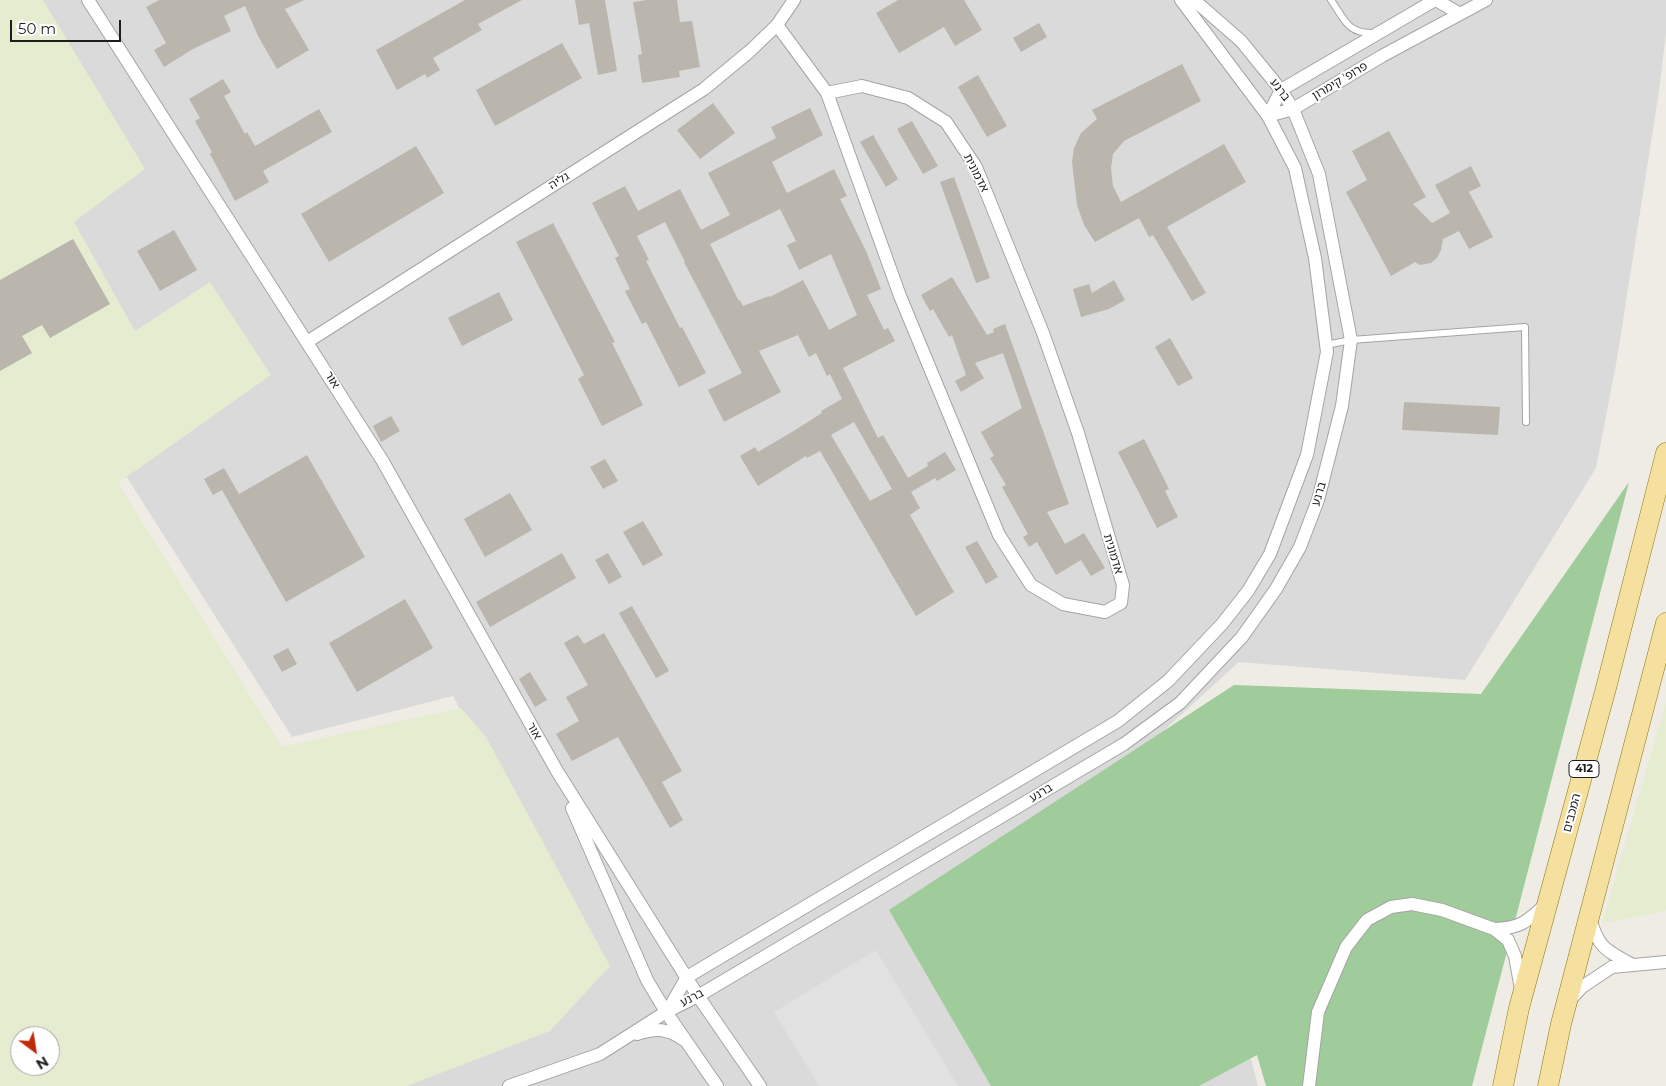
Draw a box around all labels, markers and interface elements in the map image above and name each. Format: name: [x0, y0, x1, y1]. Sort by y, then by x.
scale bar: [12, 10, 124, 42]
text: 50 m: [18, 19, 56, 38]
street label: פרופ' קימרון: [1310, 59, 1370, 103]
street label: ברנע: [1267, 76, 1293, 104]
street label: אדמונית: [960, 151, 992, 195]
street label: גליה: [546, 169, 572, 193]
street label: אור: [321, 369, 343, 391]
street label: ברנע: [1309, 480, 1329, 508]
street label: אדמונית: [1100, 532, 1126, 576]
street label: אור: [524, 720, 544, 742]
road number: 412: [1569, 761, 1599, 778]
street label: ברנע: [1027, 781, 1055, 805]
street label: המכבים: [1560, 792, 1584, 834]
street label: ברנע: [678, 986, 706, 1010]
north arrow: [10, 1026, 60, 1076]
text: N: [33, 1052, 52, 1074]

